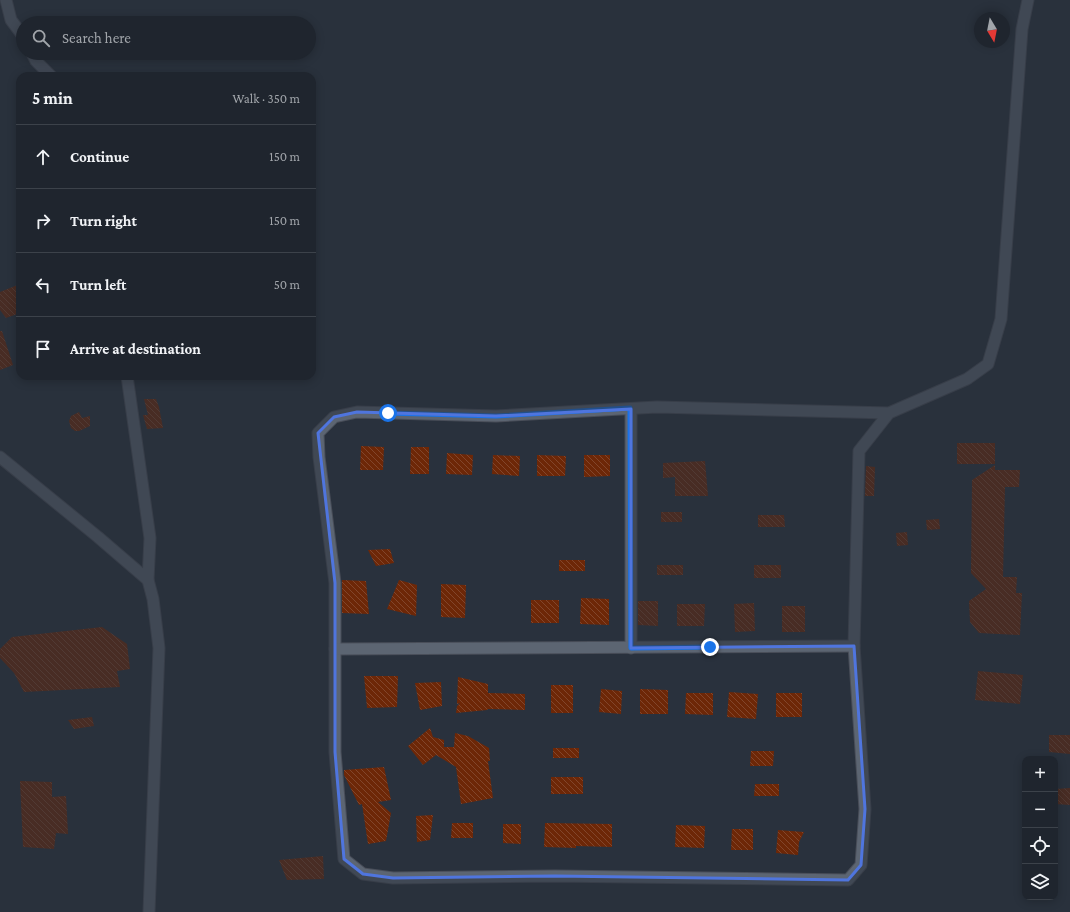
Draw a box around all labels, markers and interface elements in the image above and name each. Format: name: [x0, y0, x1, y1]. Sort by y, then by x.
north arrow: [974, 12, 1010, 48]
search box: [16, 16, 316, 60]
icon: search: [30, 27, 52, 49]
text: Search here: [62, 30, 131, 46]
text: 5 min: [32, 89, 73, 108]
text: Walk · 350 m: [232, 91, 300, 106]
icon: ahead: [32, 146, 54, 168]
text: Continue: [70, 149, 129, 165]
text: 150 m: [269, 149, 300, 164]
icon: right: [32, 210, 54, 232]
text: Turn right: [70, 213, 137, 229]
text: 150 m: [269, 213, 300, 228]
icon: left: [32, 274, 54, 296]
text: Turn left: [70, 277, 126, 293]
text: 50 m: [274, 277, 300, 292]
icon: arrive: [32, 338, 54, 360]
text: Arrive at destination: [70, 341, 201, 357]
route start: [379, 404, 397, 422]
route end: [701, 638, 719, 656]
map controls: [1022, 756, 1058, 900]
button: +: [1022, 756, 1058, 792]
button: −: [1022, 792, 1058, 828]
button: locate: [1022, 828, 1058, 864]
button: layers: [1022, 864, 1058, 900]

